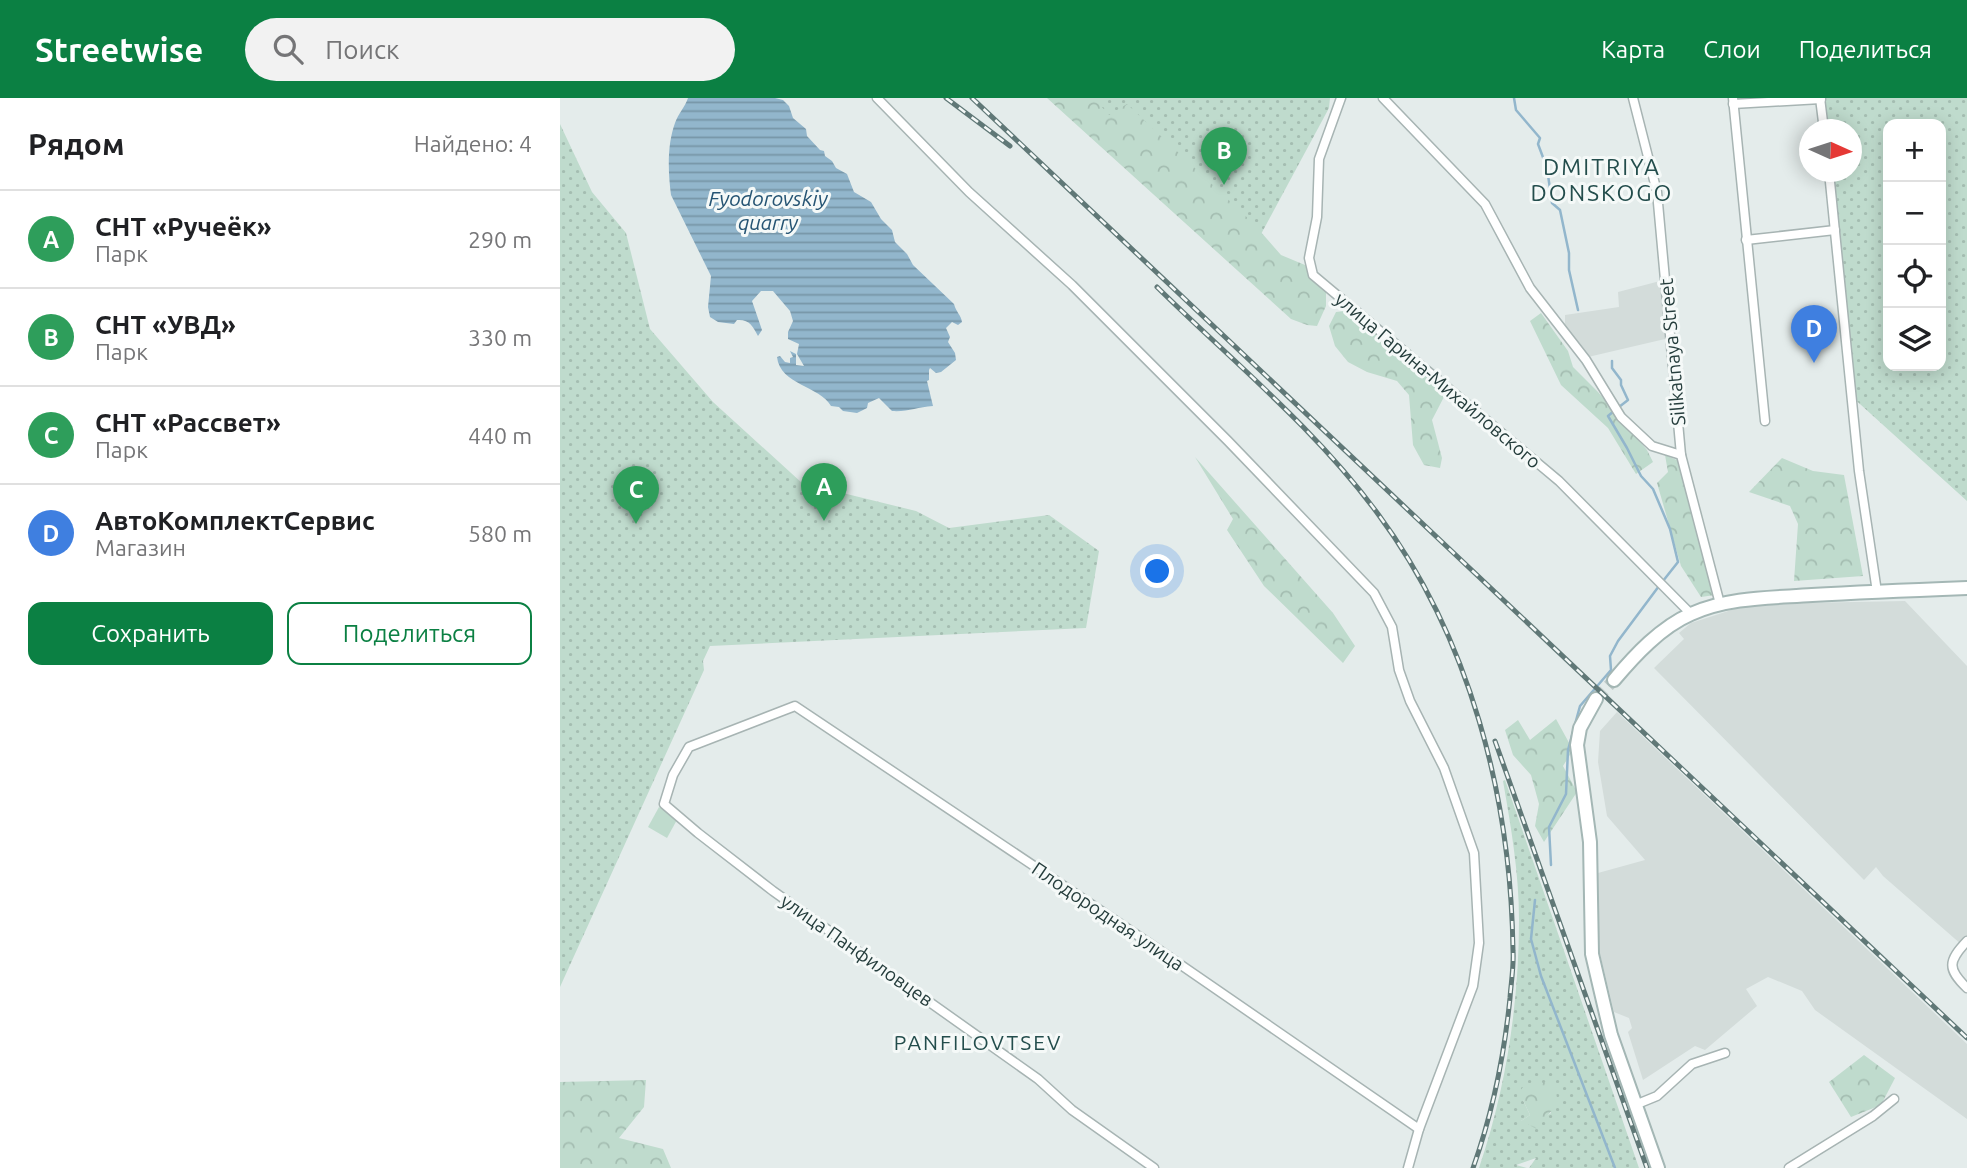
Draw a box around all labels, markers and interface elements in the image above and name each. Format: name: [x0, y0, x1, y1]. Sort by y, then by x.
search box: [245, 18, 735, 81]
icon: search: [269, 30, 307, 68]
text: Streetwise: [35, 31, 203, 68]
text: Поиск: [325, 35, 399, 64]
text: Карта: [1601, 36, 1665, 63]
text: Слои: [1703, 36, 1761, 63]
text: Поделиться: [1799, 36, 1932, 63]
north arrow: [1799, 119, 1862, 182]
map controls: [1883, 119, 1946, 371]
button: +: [1883, 119, 1946, 182]
text: Рядом: [28, 127, 124, 161]
pin: B: [1201, 127, 1247, 185]
text: Найдено: 4: [414, 131, 532, 156]
district label: DMITRIYA DONSKOGO: [1531, 154, 1673, 205]
button: −: [1883, 182, 1946, 245]
water label: Fyodorovskiy quarry: [708, 186, 829, 234]
text: СНТ «Ручеёк»: [95, 212, 271, 241]
text: A: [43, 227, 59, 252]
text: 290 m: [468, 227, 532, 252]
text: Парк: [95, 241, 148, 266]
button: locate: [1883, 245, 1946, 308]
street label: Silikatnaya Street: [1655, 277, 1689, 427]
street label: улица Гарина-Михайловского: [1331, 287, 1545, 473]
pin: D: [1791, 305, 1837, 363]
button: layers: [1883, 308, 1946, 371]
text: СНТ «УВД»: [95, 310, 236, 339]
text: B: [43, 325, 59, 350]
text: 330 m: [468, 325, 532, 350]
text: Парк: [95, 339, 148, 364]
text: СНТ «Рассвет»: [95, 408, 281, 437]
text: C: [44, 423, 58, 448]
text: 440 m: [468, 423, 532, 448]
text: Парк: [95, 437, 148, 462]
pin: A: [801, 463, 847, 521]
pin: C: [613, 466, 659, 524]
text: АвтоКомплектСервис: [95, 506, 375, 535]
text: D: [43, 521, 59, 546]
text: 580 m: [468, 521, 532, 546]
text: Магазин: [95, 535, 186, 560]
your location: [1140, 554, 1174, 588]
button: Сохранить: [28, 602, 273, 665]
button: Поделиться: [287, 602, 532, 665]
street label: Плодородная улица: [1028, 857, 1188, 975]
street label: улица Панфиловцев: [777, 889, 937, 1011]
district label: PANFILOVTSEV: [894, 1030, 1062, 1054]

